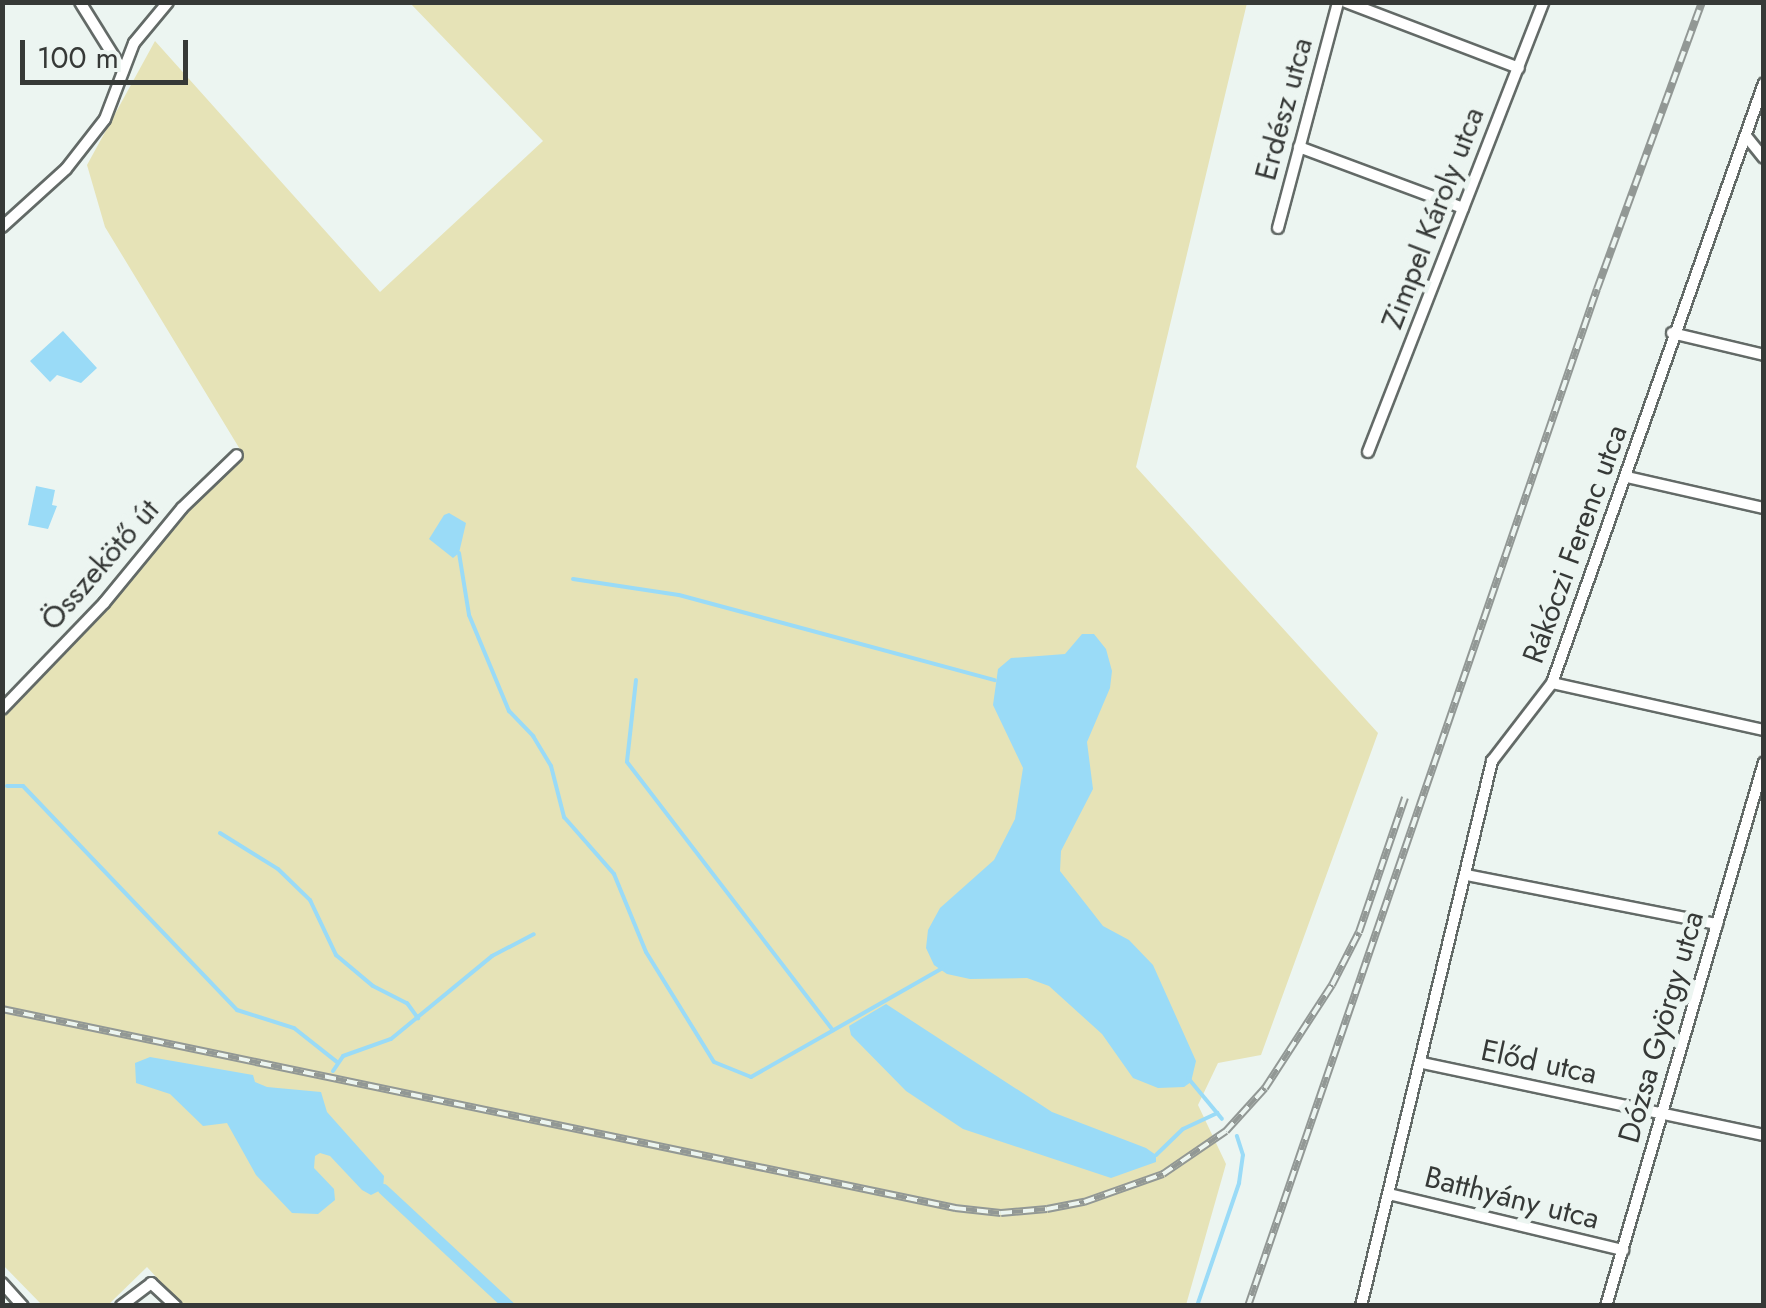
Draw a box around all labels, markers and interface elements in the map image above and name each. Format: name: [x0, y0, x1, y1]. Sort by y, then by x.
scale bar: [25, 20, 192, 82]
street label: Erdész utca: [1248, 34, 1320, 184]
text: 100 m: [37, 36, 119, 79]
street label: Zimpel Károly utca: [1374, 102, 1492, 334]
street label: Rákóczi Ferenc utca: [1515, 420, 1635, 668]
street label: Összekötő út: [33, 492, 167, 638]
street label: Dózsa György utca: [1611, 907, 1711, 1147]
street label: Előd utca: [1478, 1032, 1600, 1092]
street label: Batthyány utca: [1421, 1159, 1603, 1237]

